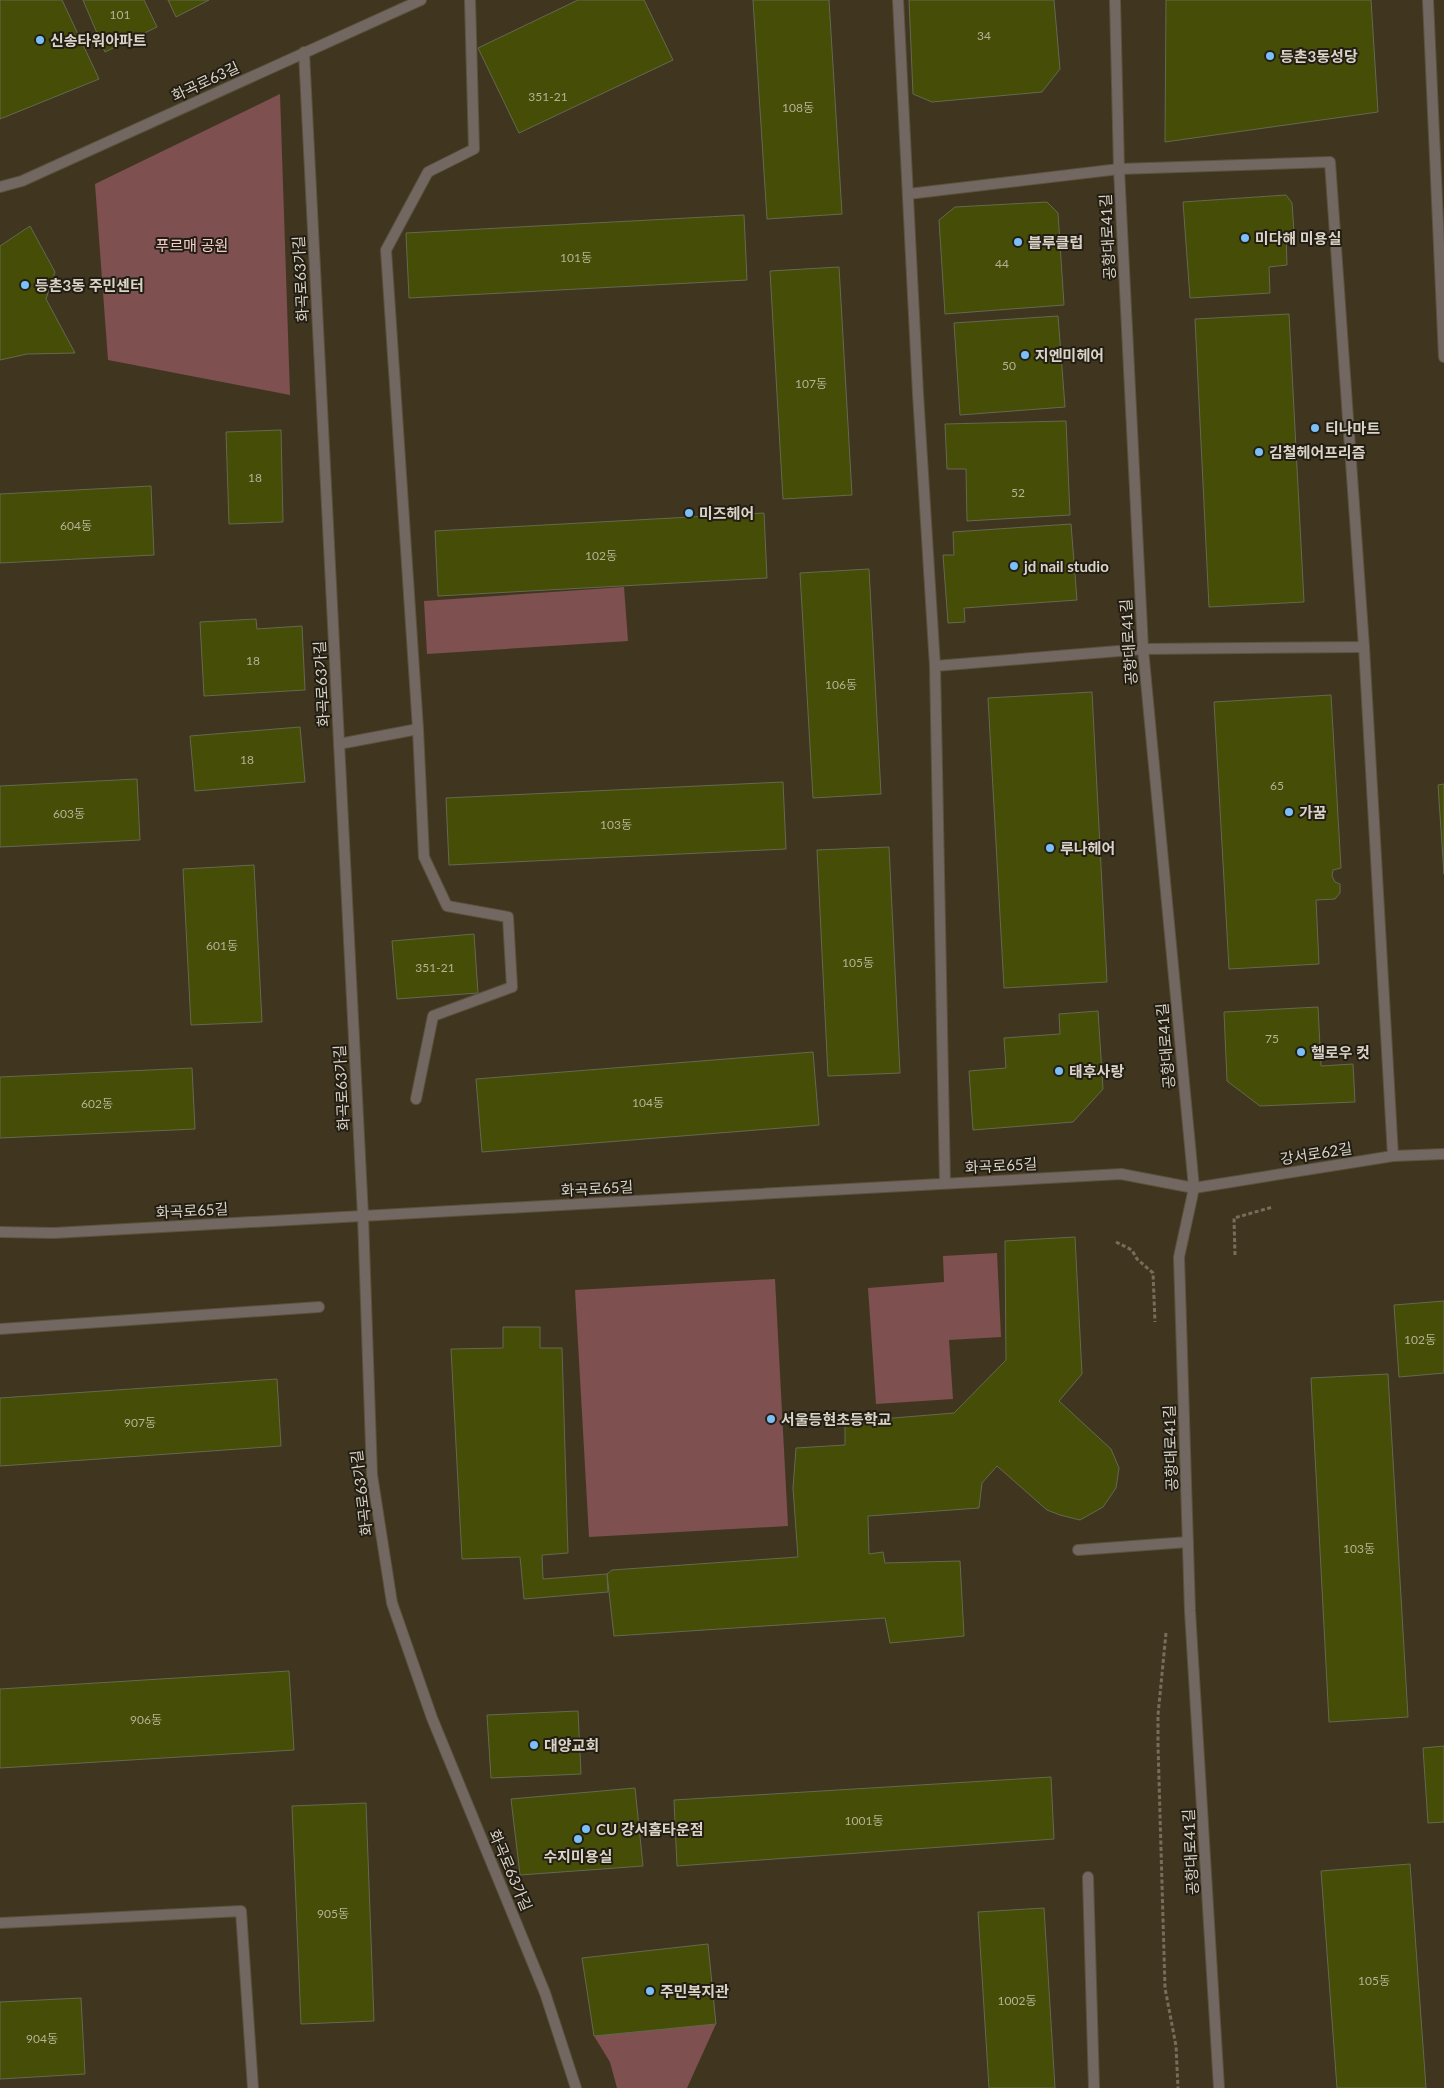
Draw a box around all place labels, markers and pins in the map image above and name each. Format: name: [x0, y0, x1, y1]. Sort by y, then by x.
place label: 신송타워아파트: [50, 31, 147, 49]
marker: 신송타워아파트: [34, 34, 46, 46]
place label: 등촌3동성당: [1280, 47, 1358, 65]
marker: 등촌3동성당: [1264, 50, 1276, 62]
place label: 미다해 미용실: [1255, 229, 1341, 247]
marker: 미다해 미용실: [1239, 232, 1251, 244]
place label: 블루클럽: [1028, 233, 1083, 251]
marker: 블루클럽: [1012, 236, 1024, 248]
place label: 등촌3동 주민센터: [35, 276, 144, 294]
marker: 등촌3동 주민센터: [19, 279, 31, 291]
place label: 지엔미헤어: [1035, 346, 1104, 364]
marker: 지엔미헤어: [1019, 349, 1031, 361]
place label: 티나마트: [1325, 419, 1380, 437]
marker: 티나마트: [1309, 422, 1321, 434]
place label: 김철헤어프리즘: [1269, 443, 1366, 461]
marker: 김철헤어프리즘: [1253, 446, 1265, 458]
place label: 미즈헤어: [699, 504, 754, 522]
marker: 미즈헤어: [683, 507, 695, 519]
place label: jd nail studio: [1023, 557, 1109, 575]
marker: jd nail studio: [1008, 560, 1020, 572]
place label: 가꿈: [1299, 803, 1327, 821]
marker: 가꿈: [1283, 806, 1295, 818]
place label: 루나헤어: [1060, 839, 1115, 857]
marker: 루나헤어: [1044, 842, 1056, 854]
place label: 헬로우 컷: [1311, 1043, 1370, 1061]
marker: 헬로우 컷: [1295, 1046, 1307, 1058]
place label: 태후사랑: [1069, 1062, 1124, 1080]
marker: 태후사랑: [1053, 1065, 1065, 1077]
place label: 서울등현초등학교: [781, 1410, 892, 1428]
marker: 서울등현초등학교: [765, 1413, 777, 1425]
place label: 대양교회: [544, 1736, 599, 1754]
marker: 대양교회: [528, 1739, 540, 1751]
place label: CU 강서홈타운점: [596, 1820, 704, 1838]
marker: CU 강서홈타운점: [580, 1823, 592, 1835]
marker: 수지미용실: [572, 1833, 584, 1845]
place label: 수지미용실: [543, 1847, 613, 1865]
place label: 주민복지관: [660, 1982, 729, 2000]
marker: 주민복지관: [644, 1985, 656, 1997]

